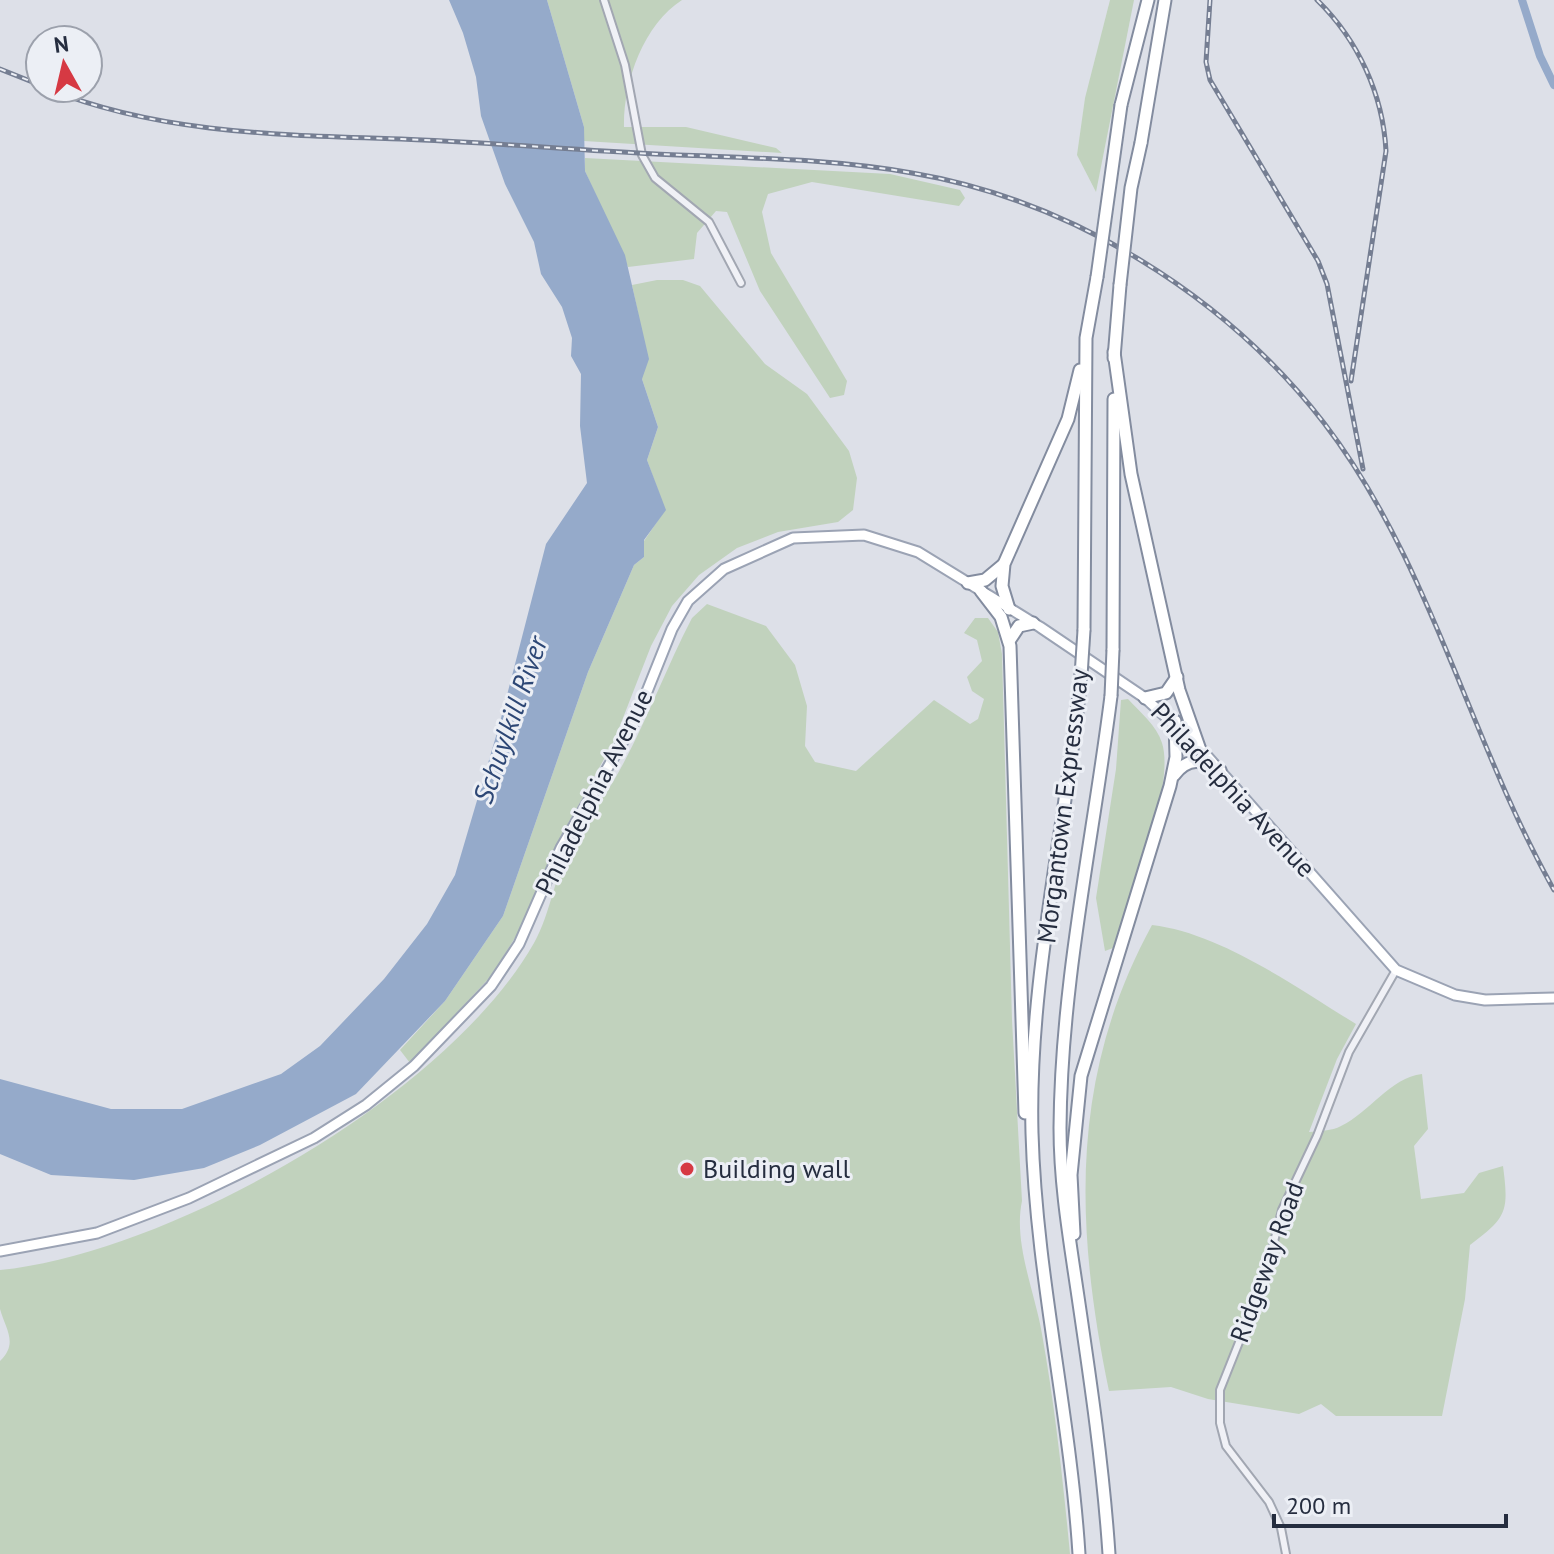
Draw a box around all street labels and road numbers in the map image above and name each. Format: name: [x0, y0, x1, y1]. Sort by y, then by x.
street label: Morgantown Expressway: [1029, 667, 1096, 945]
street label: Philadelphia Avenue: [527, 683, 660, 900]
street label: Philadelphia Avenue: [1144, 696, 1323, 884]
street label: Ridgeway Road: [1222, 1177, 1311, 1347]

